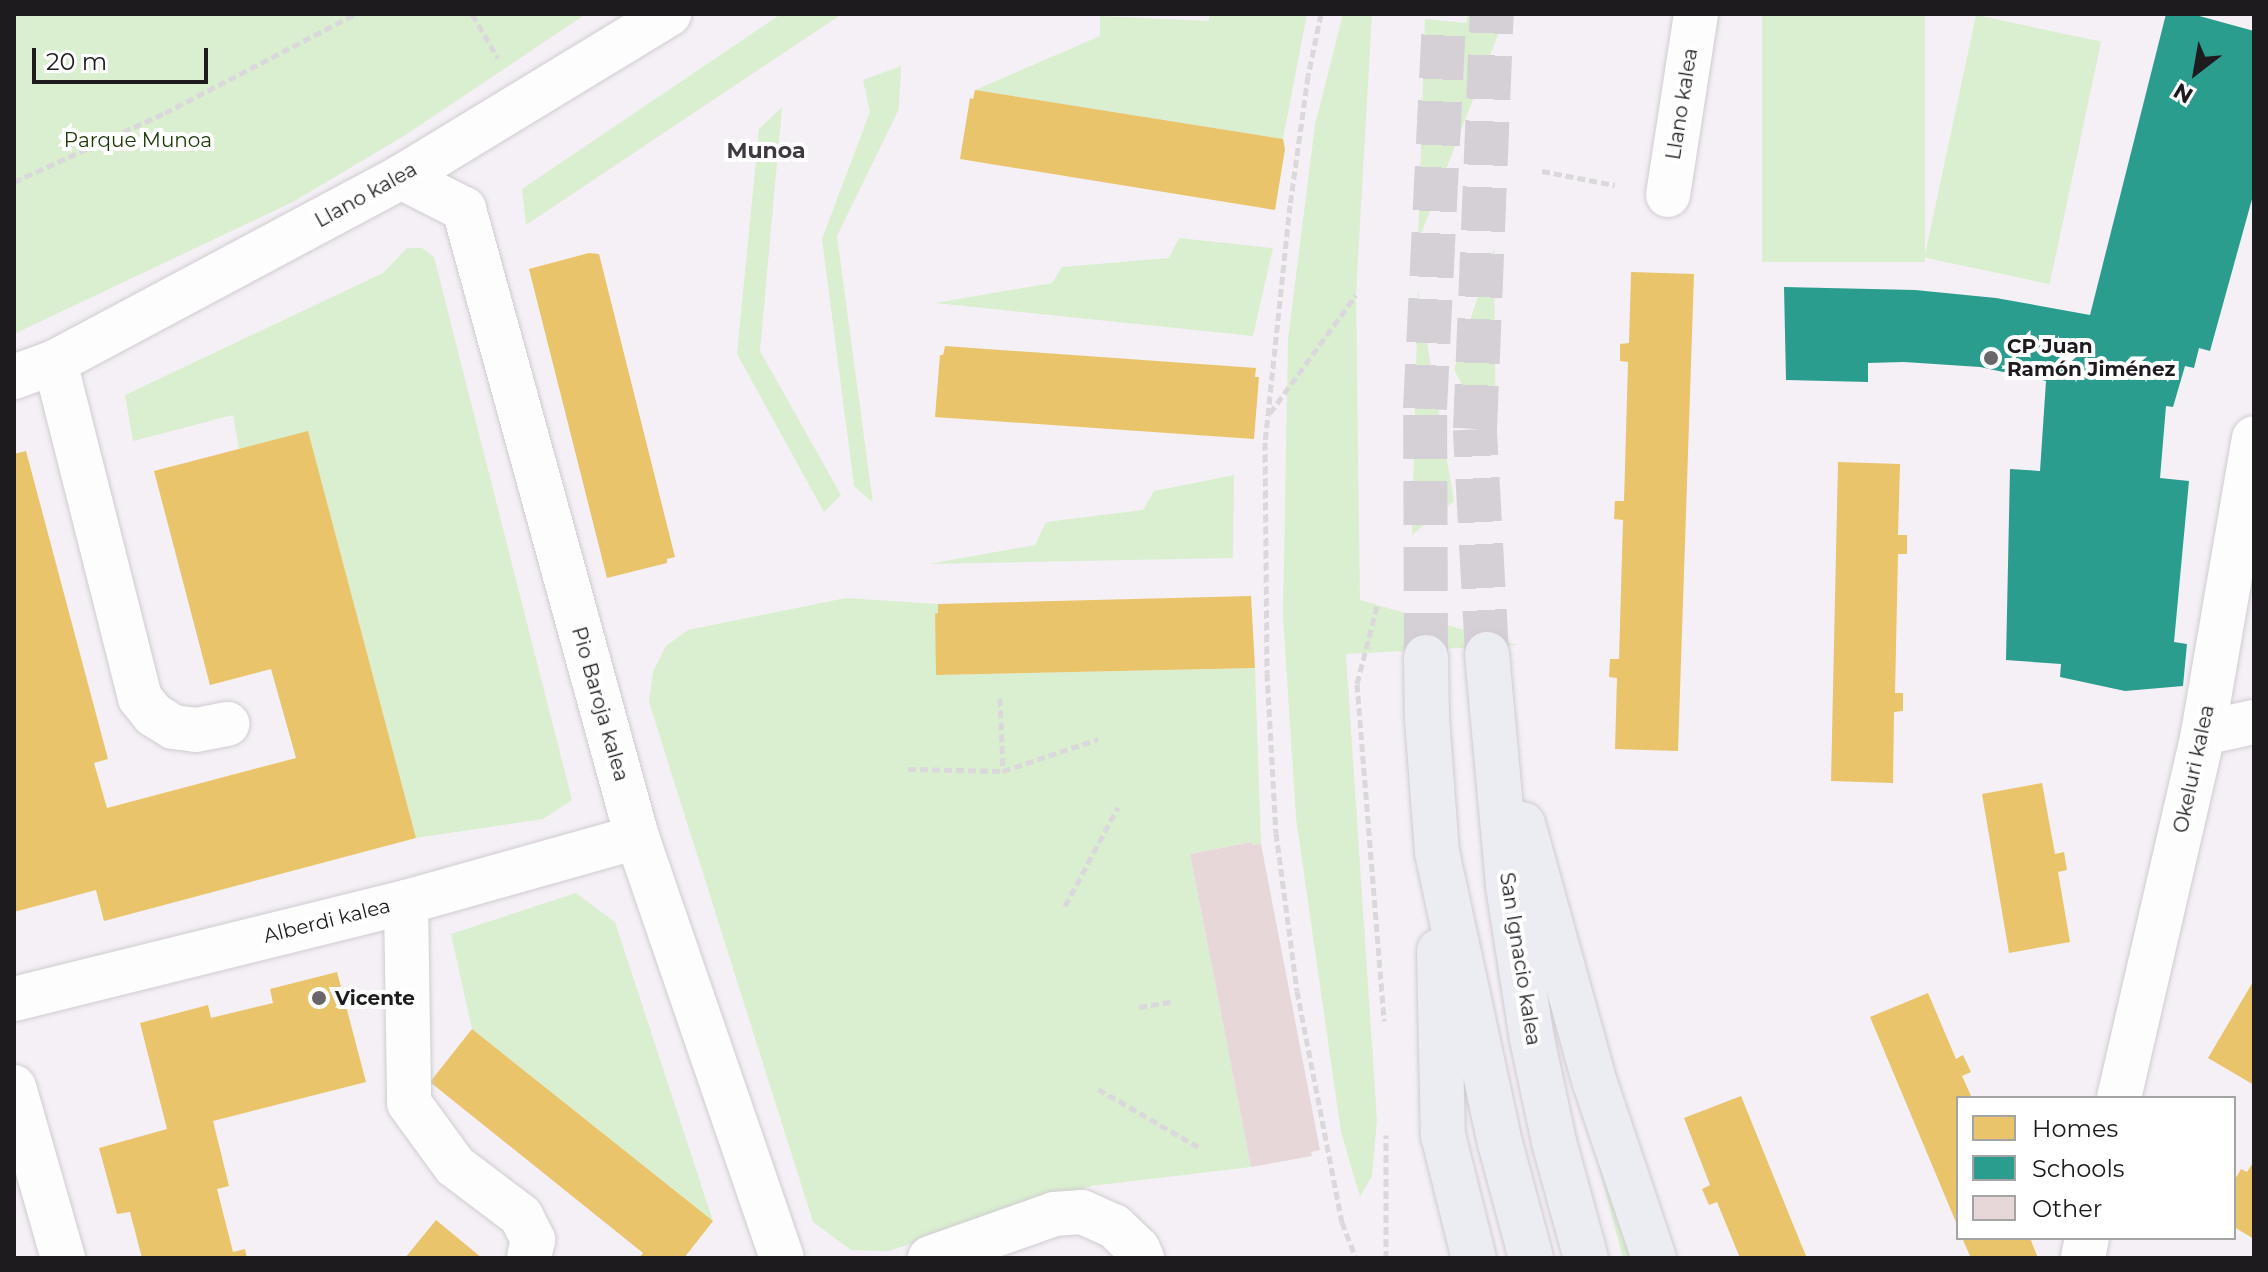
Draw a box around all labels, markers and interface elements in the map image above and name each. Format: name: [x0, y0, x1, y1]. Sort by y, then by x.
scale bar: [36, 32, 212, 82]
north arrow: [2156, 32, 2236, 112]
street label: Llano kalea: [1661, 46, 1703, 162]
text: 20 m: [46, 47, 107, 76]
text: N: [2169, 77, 2198, 109]
park label: Parque Munoa: [64, 128, 212, 152]
district label: Munoa: [726, 138, 806, 164]
street label: Llano kalea: [311, 157, 421, 233]
place label: CP Juan Ramón Jiménez: [2007, 334, 2175, 381]
marker: CP Juan Ramón Jiménez: [1982, 349, 2000, 367]
street label: Pio Baroja kalea: [566, 624, 634, 784]
street label: Okeluri kalea: [2169, 703, 2219, 835]
street label: San Ignacio kalea: [1494, 871, 1546, 1047]
street label: Alberdi kalea: [261, 894, 393, 948]
place label: Vicente: [335, 986, 415, 1010]
marker: Vicente: [310, 989, 328, 1007]
legend: [1956, 1096, 2236, 1240]
text: Homes: [2032, 1114, 2118, 1143]
text: Schools: [2032, 1154, 2125, 1183]
text: Other: [2032, 1194, 2102, 1223]

